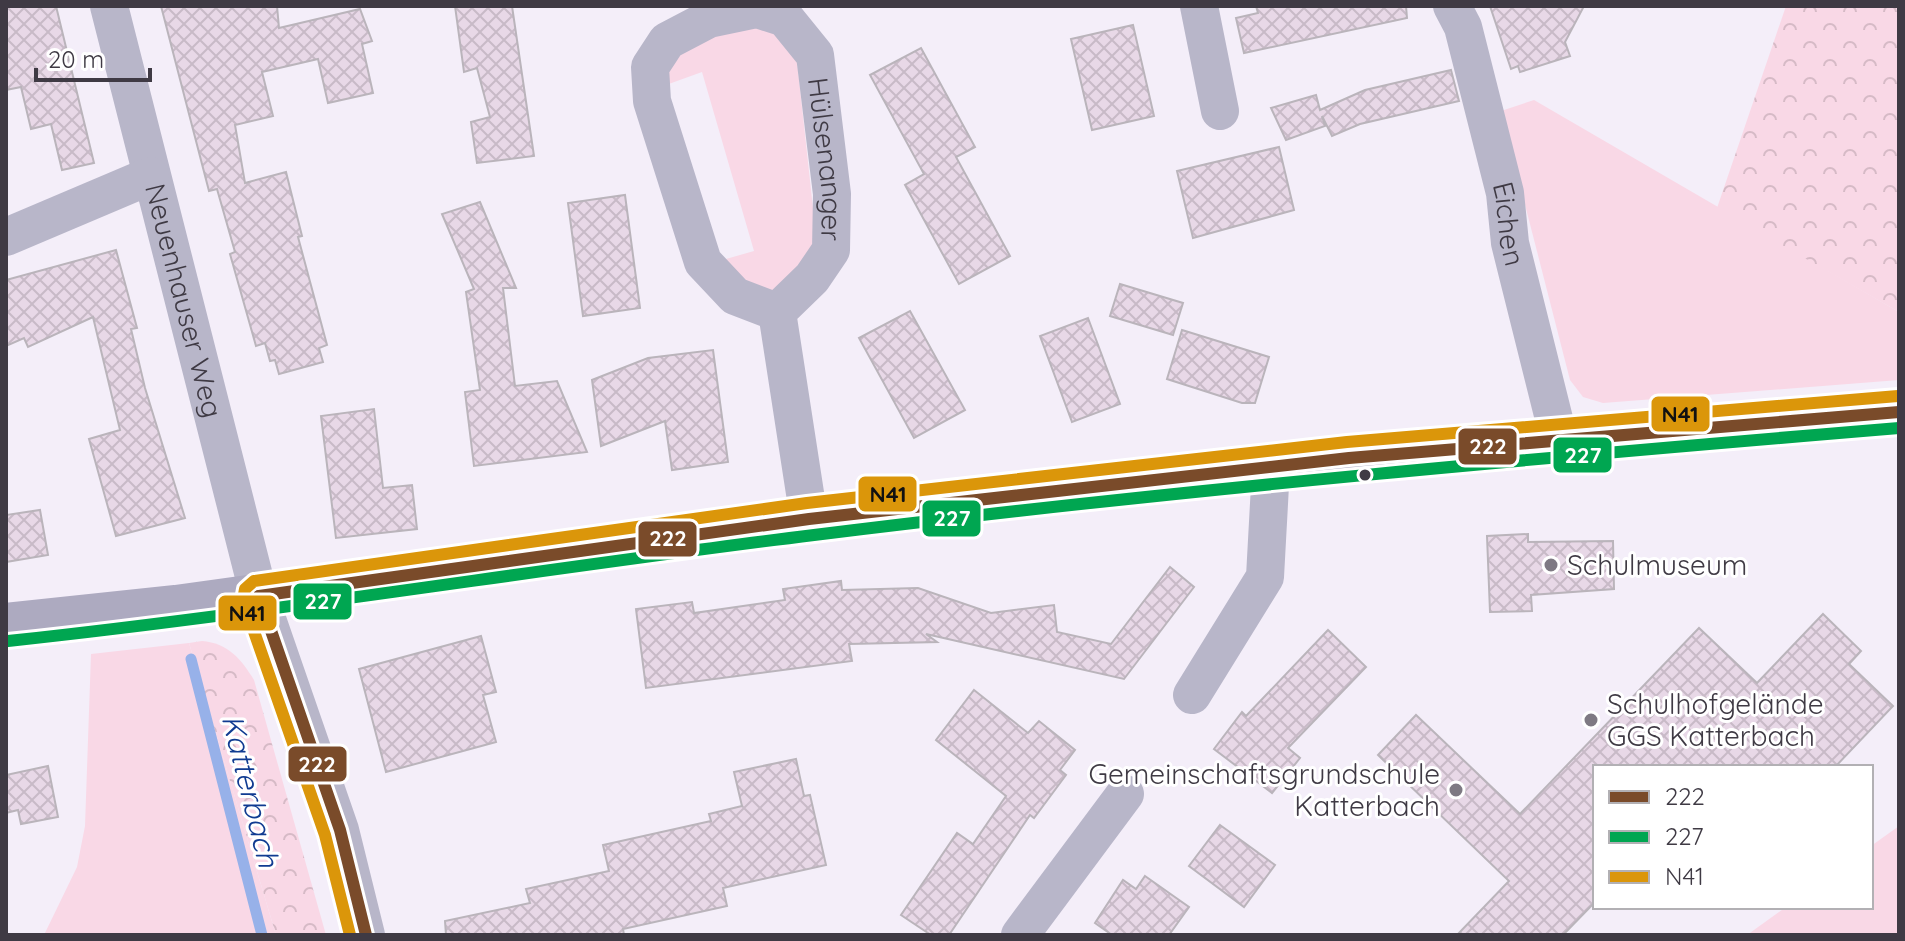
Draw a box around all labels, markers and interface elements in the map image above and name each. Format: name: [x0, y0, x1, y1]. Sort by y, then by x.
scale bar: [36, 32, 150, 82]
text: 20 m: [48, 44, 104, 74]
street label: Hülsenanger: [801, 75, 850, 242]
street label: Eichen: [1486, 178, 1533, 269]
street label: Neuenhauser Weg: [138, 180, 231, 421]
line badge: N41: [1650, 395, 1711, 433]
text: N41: [1661, 400, 1699, 428]
line badge: 222: [1457, 427, 1518, 466]
text: 222: [1469, 432, 1507, 460]
line badge: 227: [1552, 436, 1613, 474]
text: 227: [1564, 441, 1602, 469]
unlabelled marker: [1357, 467, 1373, 483]
line badge: N41: [857, 475, 918, 513]
text: N41: [869, 480, 907, 508]
line badge: 227: [921, 499, 982, 538]
text: 227: [933, 504, 971, 532]
line badge: 222: [637, 520, 698, 558]
text: 222: [649, 524, 687, 552]
place label: Schulmuseum: [1567, 547, 1747, 582]
marker: Schulmuseum: [1542, 556, 1560, 574]
line badge: 227: [292, 582, 353, 621]
text: 227: [304, 587, 342, 615]
line badge: N41: [217, 594, 278, 632]
text: N41: [228, 599, 266, 627]
place label: Schulhofgelände GGS Katterbach: [1607, 686, 1824, 753]
water label: Katterbach: [214, 710, 289, 872]
marker: Schulhofgelände GGS Katterbach: [1582, 711, 1600, 729]
line badge: 222: [287, 745, 348, 783]
text: 222: [298, 750, 336, 778]
place label: Gemeinschaftsgrundschule Katterbach: [1089, 756, 1440, 823]
legend: [1593, 765, 1873, 909]
marker: Gemeinschaftsgrundschule Katterbach: [1447, 781, 1465, 799]
text: 222: [1665, 781, 1705, 811]
text: 227: [1665, 821, 1703, 851]
text: N41: [1665, 861, 1704, 891]

